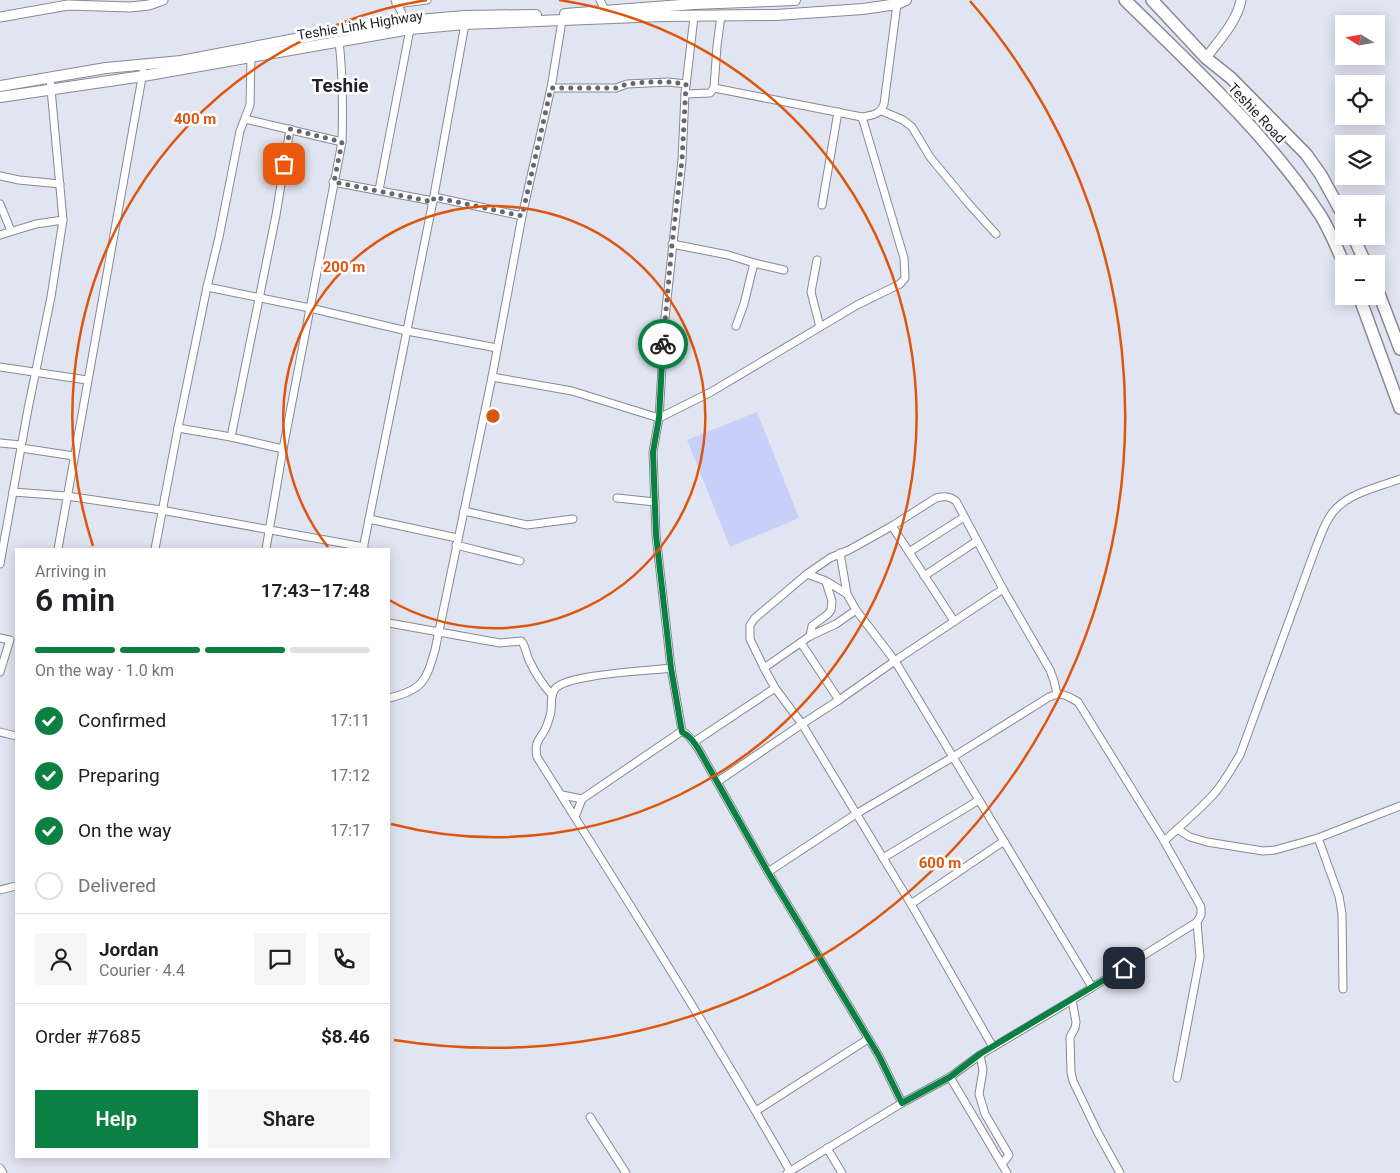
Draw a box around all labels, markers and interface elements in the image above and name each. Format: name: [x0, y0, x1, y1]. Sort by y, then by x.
street label: Teshie Link Highway: [296, 7, 424, 43]
north arrow: [1335, 15, 1385, 65]
map controls: [1335, 15, 1385, 305]
district label: Teshie: [312, 74, 368, 97]
button: locate: [1335, 75, 1385, 125]
street label: Teshie Road: [1225, 80, 1289, 146]
text: 400 m: [174, 110, 216, 128]
button: layers: [1335, 135, 1385, 185]
pin: [263, 143, 305, 185]
icon: bag: [270, 150, 298, 178]
button: +: [1335, 195, 1385, 245]
button: −: [1335, 255, 1385, 305]
text: 200 m: [323, 258, 365, 276]
courier: [638, 319, 688, 369]
icon: bike: [649, 330, 677, 358]
centre of rings: [484, 407, 502, 425]
text: Arriving in: [35, 562, 106, 581]
text: 17:43–17:48: [261, 579, 370, 602]
text: 6 min: [35, 581, 115, 619]
text: On the way · 1.0 km: [35, 661, 174, 680]
icon: check: [35, 707, 63, 735]
text: Confirmed: [78, 709, 166, 732]
text: 17:11: [330, 711, 370, 730]
icon: check: [35, 762, 63, 790]
text: Preparing: [78, 764, 160, 787]
text: 17:12: [330, 766, 370, 785]
icon: check: [35, 817, 63, 845]
text: On the way: [78, 819, 171, 842]
text: 17:17: [330, 821, 370, 840]
text: 600 m: [919, 854, 961, 872]
text: Delivered: [78, 874, 156, 897]
button: person: [35, 933, 87, 985]
button: chat: [254, 933, 306, 985]
button: phone: [318, 933, 370, 985]
text: Jordan: [99, 938, 159, 961]
pin: [1103, 947, 1145, 989]
icon: home: [1110, 954, 1138, 982]
text: Courier · 4.4: [99, 961, 185, 980]
text: Order #7685: [35, 1025, 141, 1048]
text: $8.46: [321, 1025, 370, 1048]
button: Help: [35, 1090, 198, 1148]
button: Share: [208, 1090, 370, 1148]

